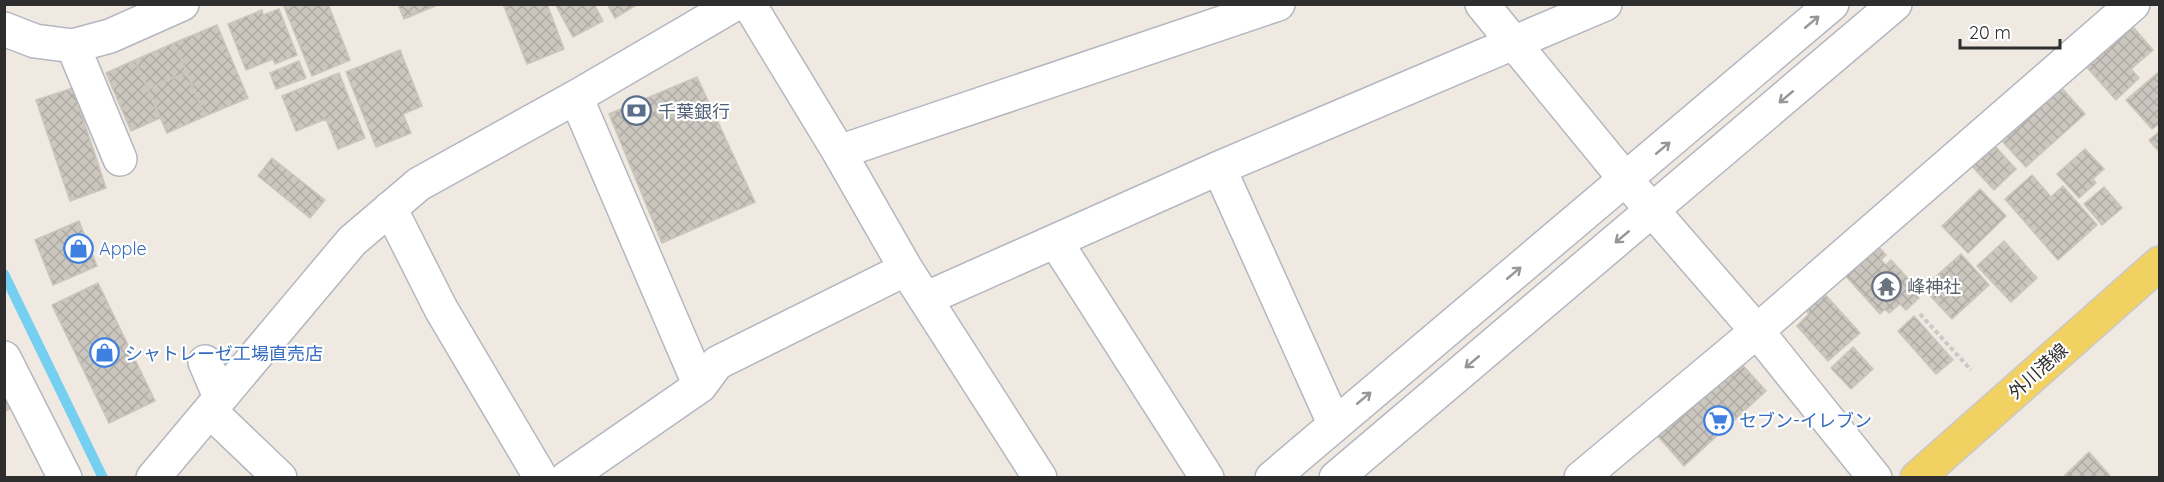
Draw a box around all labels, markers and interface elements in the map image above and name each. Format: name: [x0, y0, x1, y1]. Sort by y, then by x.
scale bar: [1960, 12, 2060, 50]
one-way arrow: [1804, 15, 1820, 28]
text: 20 m: [1969, 21, 2011, 44]
one-way arrow: [1779, 90, 1794, 104]
bank icon: 千葉銀行: [621, 95, 653, 127]
place label: 千葉銀行: [658, 100, 730, 123]
one-way arrow: [1655, 141, 1670, 155]
one-way arrow: [1615, 230, 1630, 244]
shop icon: Apple: [62, 232, 94, 264]
place label: Apple: [99, 237, 147, 260]
one-way arrow: [1506, 267, 1522, 280]
temple icon: 峰神社: [1870, 270, 1902, 302]
place label: 峰神社: [1907, 275, 1961, 298]
shop icon: シャトレーゼ工場直売店: [88, 337, 120, 369]
street label: 外川港線: [2004, 338, 2072, 404]
place label: シャトレーゼ工場直売店: [125, 342, 323, 365]
one-way arrow: [1465, 356, 1481, 369]
one-way arrow: [1356, 392, 1372, 405]
supermarket icon: セブン-イレブン: [1702, 404, 1734, 436]
place label: セブン-イレブン: [1739, 409, 1872, 432]

